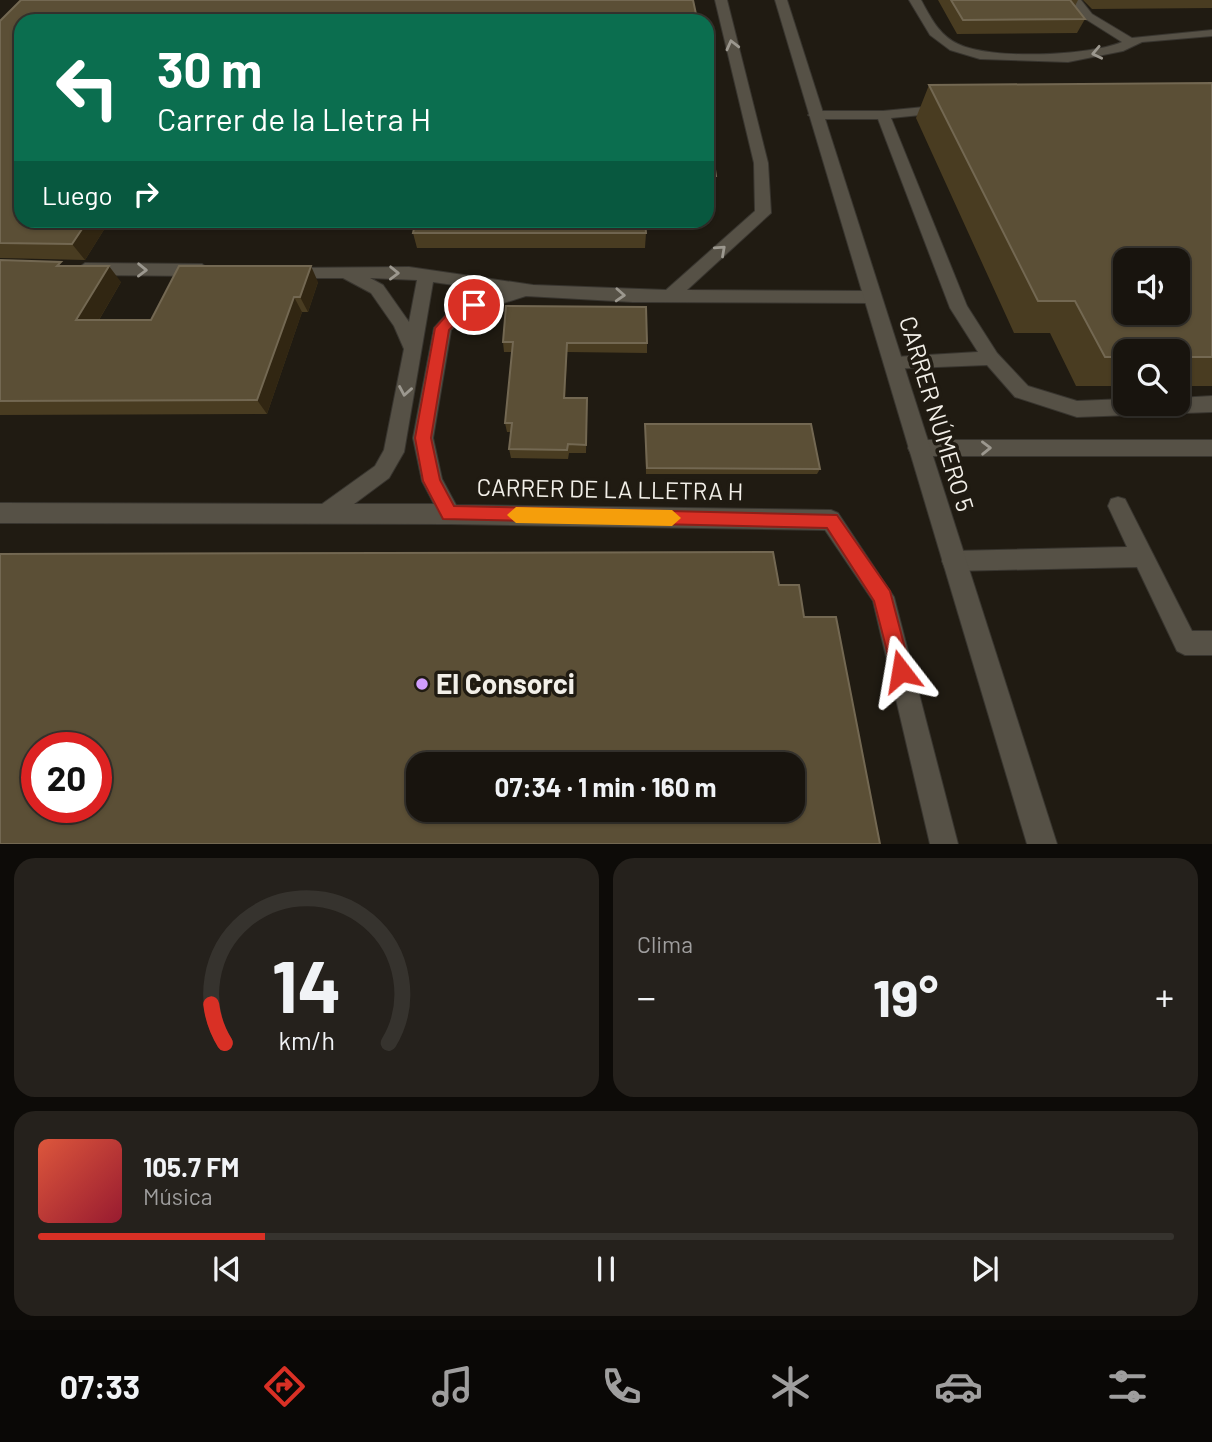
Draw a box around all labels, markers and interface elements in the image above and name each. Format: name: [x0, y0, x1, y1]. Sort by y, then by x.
text: 30 m: [157, 39, 262, 98]
one-way arrow: [726, 39, 740, 51]
icon: left: [42, 42, 133, 133]
one-way arrow: [1091, 44, 1103, 59]
text: Carrer de la Lletra H: [157, 99, 431, 137]
icon: right: [127, 175, 165, 213]
text: Luego: [42, 179, 113, 210]
one-way arrow: [713, 246, 726, 259]
map controls: [1113, 248, 1190, 416]
button: sound: [1113, 248, 1190, 325]
one-way arrow: [136, 262, 147, 277]
one-way arrow: [389, 265, 399, 281]
pin: [444, 275, 504, 335]
icon: arrive: [455, 286, 493, 324]
one-way arrow: [615, 287, 626, 302]
street label: CARRER NÚMERO 5: [894, 312, 981, 515]
button: search: [1113, 339, 1190, 416]
one-way arrow: [398, 385, 413, 397]
one-way arrow: [981, 440, 992, 456]
street label: CARRER DE LA LLETRA H: [476, 472, 744, 505]
position arrow: [864, 634, 938, 708]
place label: El Consorci: [436, 666, 575, 700]
marker: El Consorci: [414, 676, 430, 692]
speed limit sign: 20: [21, 732, 112, 823]
text: 07:34 · 1 min · 160 m: [495, 771, 716, 802]
text: Clima: [637, 930, 693, 958]
text: 14: [272, 941, 341, 1029]
text: 19°: [873, 965, 938, 1027]
text: −: [637, 973, 656, 1019]
text: +: [1155, 973, 1174, 1019]
text: km/h: [278, 1025, 335, 1055]
text: 105.7 FM: [143, 1151, 239, 1182]
text: Música: [143, 1182, 212, 1210]
icon: previous: [208, 1250, 246, 1288]
icon: pause: [587, 1250, 625, 1288]
icon: next: [966, 1250, 1004, 1288]
icon: directions: [260, 1362, 309, 1411]
icon: music: [428, 1362, 477, 1411]
icon: phone: [597, 1362, 646, 1411]
icon: climate: [766, 1362, 815, 1411]
icon: car: [934, 1362, 983, 1411]
icon: filters: [1103, 1362, 1152, 1411]
text: 07:33: [60, 1367, 140, 1405]

